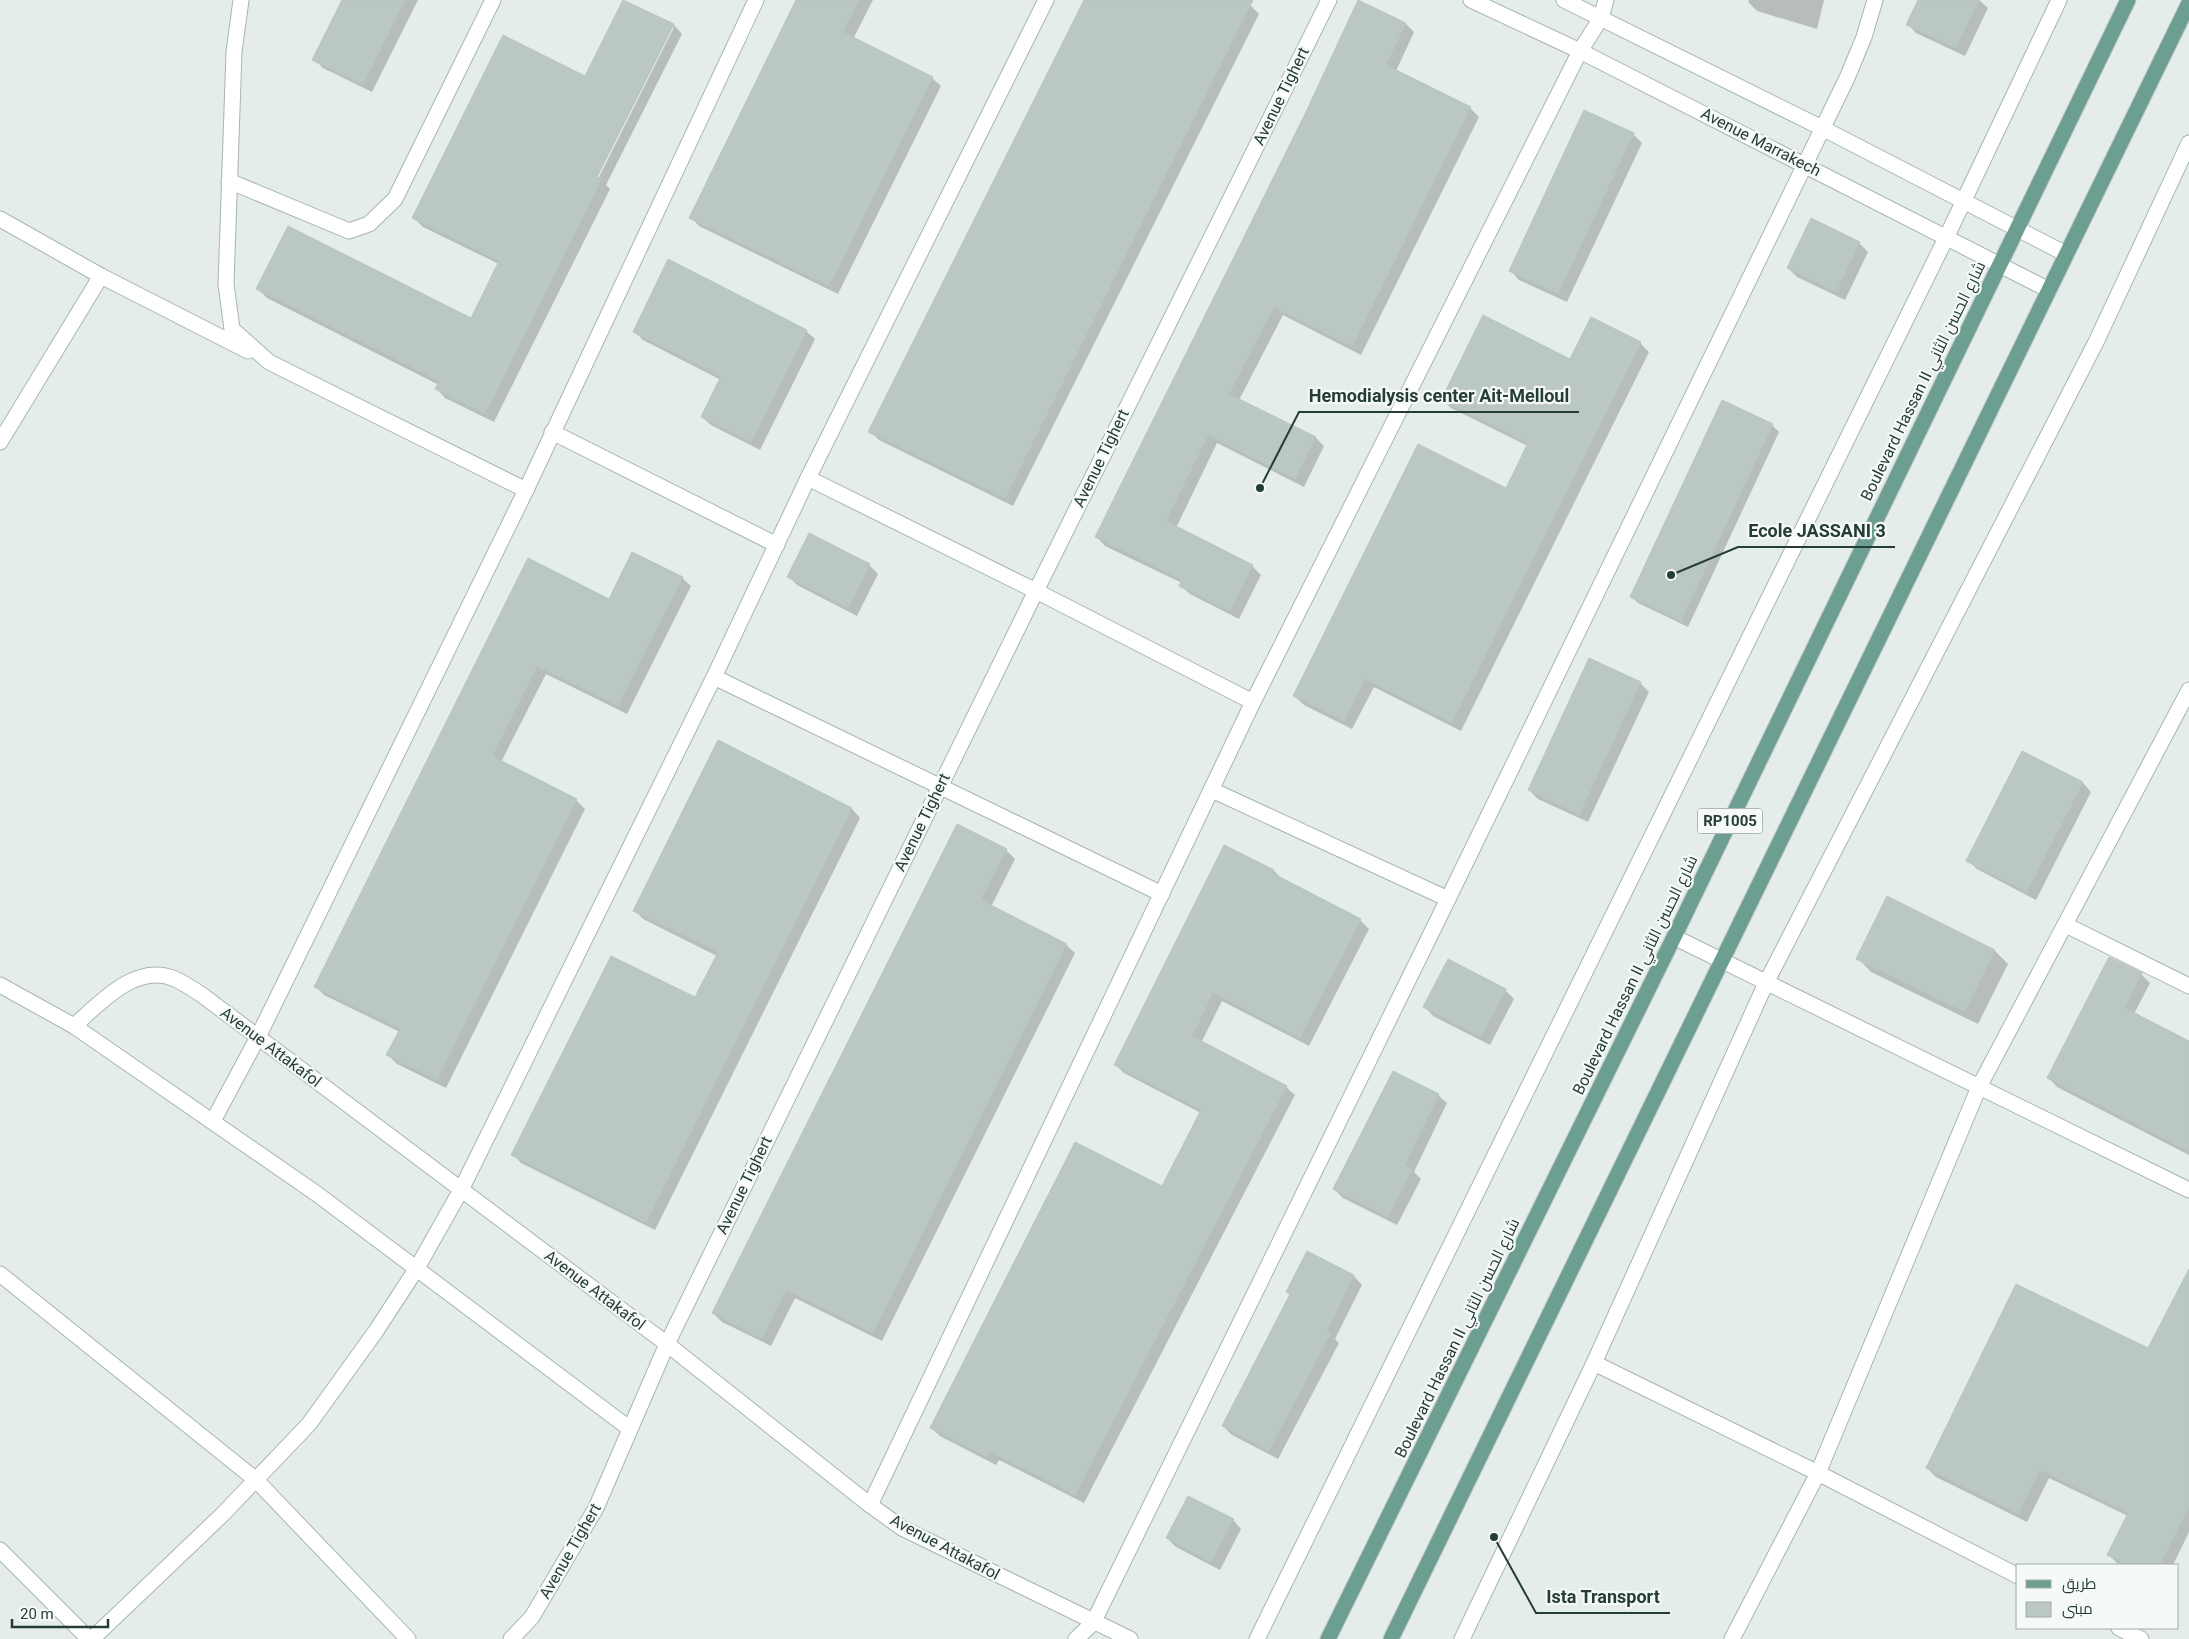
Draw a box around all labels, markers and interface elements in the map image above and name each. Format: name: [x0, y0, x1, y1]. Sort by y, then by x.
street label: Avenue Tighert: [1249, 44, 1313, 148]
street label: Avenue Marrakech: [1698, 104, 1824, 180]
street label: Boulevard Hassan II شارع الحسن الثاني: [1857, 258, 1993, 506]
callout: Hemodialysis center Ait-Melloul: [1299, 379, 1579, 412]
text: Hemodialysis center Ait-Melloul: [1309, 385, 1569, 406]
street label: Avenue Tighert: [1069, 406, 1133, 510]
callout: Ecole JASSANI 3: [1738, 514, 1895, 547]
text: Ecole JASSANI 3: [1748, 520, 1886, 541]
street label: Avenue Tighert: [890, 770, 954, 874]
road number: RP1005: [1698, 808, 1762, 834]
street label: Boulevard Hassan II شارع الحسن الثاني: [1569, 852, 1705, 1100]
street label: Avenue Attakafol: [217, 1003, 325, 1091]
street label: Avenue Tighert: [712, 1133, 776, 1237]
street label: Boulevard Hassan II شارع الحسن الثاني: [1391, 1215, 1527, 1463]
street label: Avenue Attakafol: [541, 1246, 649, 1334]
street label: Avenue Tighert: [535, 1500, 605, 1602]
street label: Avenue Attakafol: [887, 1510, 1003, 1584]
legend: [2016, 1564, 2179, 1629]
text: طريق: [2062, 1575, 2096, 1594]
callout: Ista Transport: [1536, 1580, 1670, 1613]
text: Ista Transport: [1546, 1586, 1660, 1607]
scale bar: [12, 1596, 109, 1628]
text: مبنى: [2062, 1600, 2093, 1619]
text: 20 m: [20, 1605, 54, 1623]

